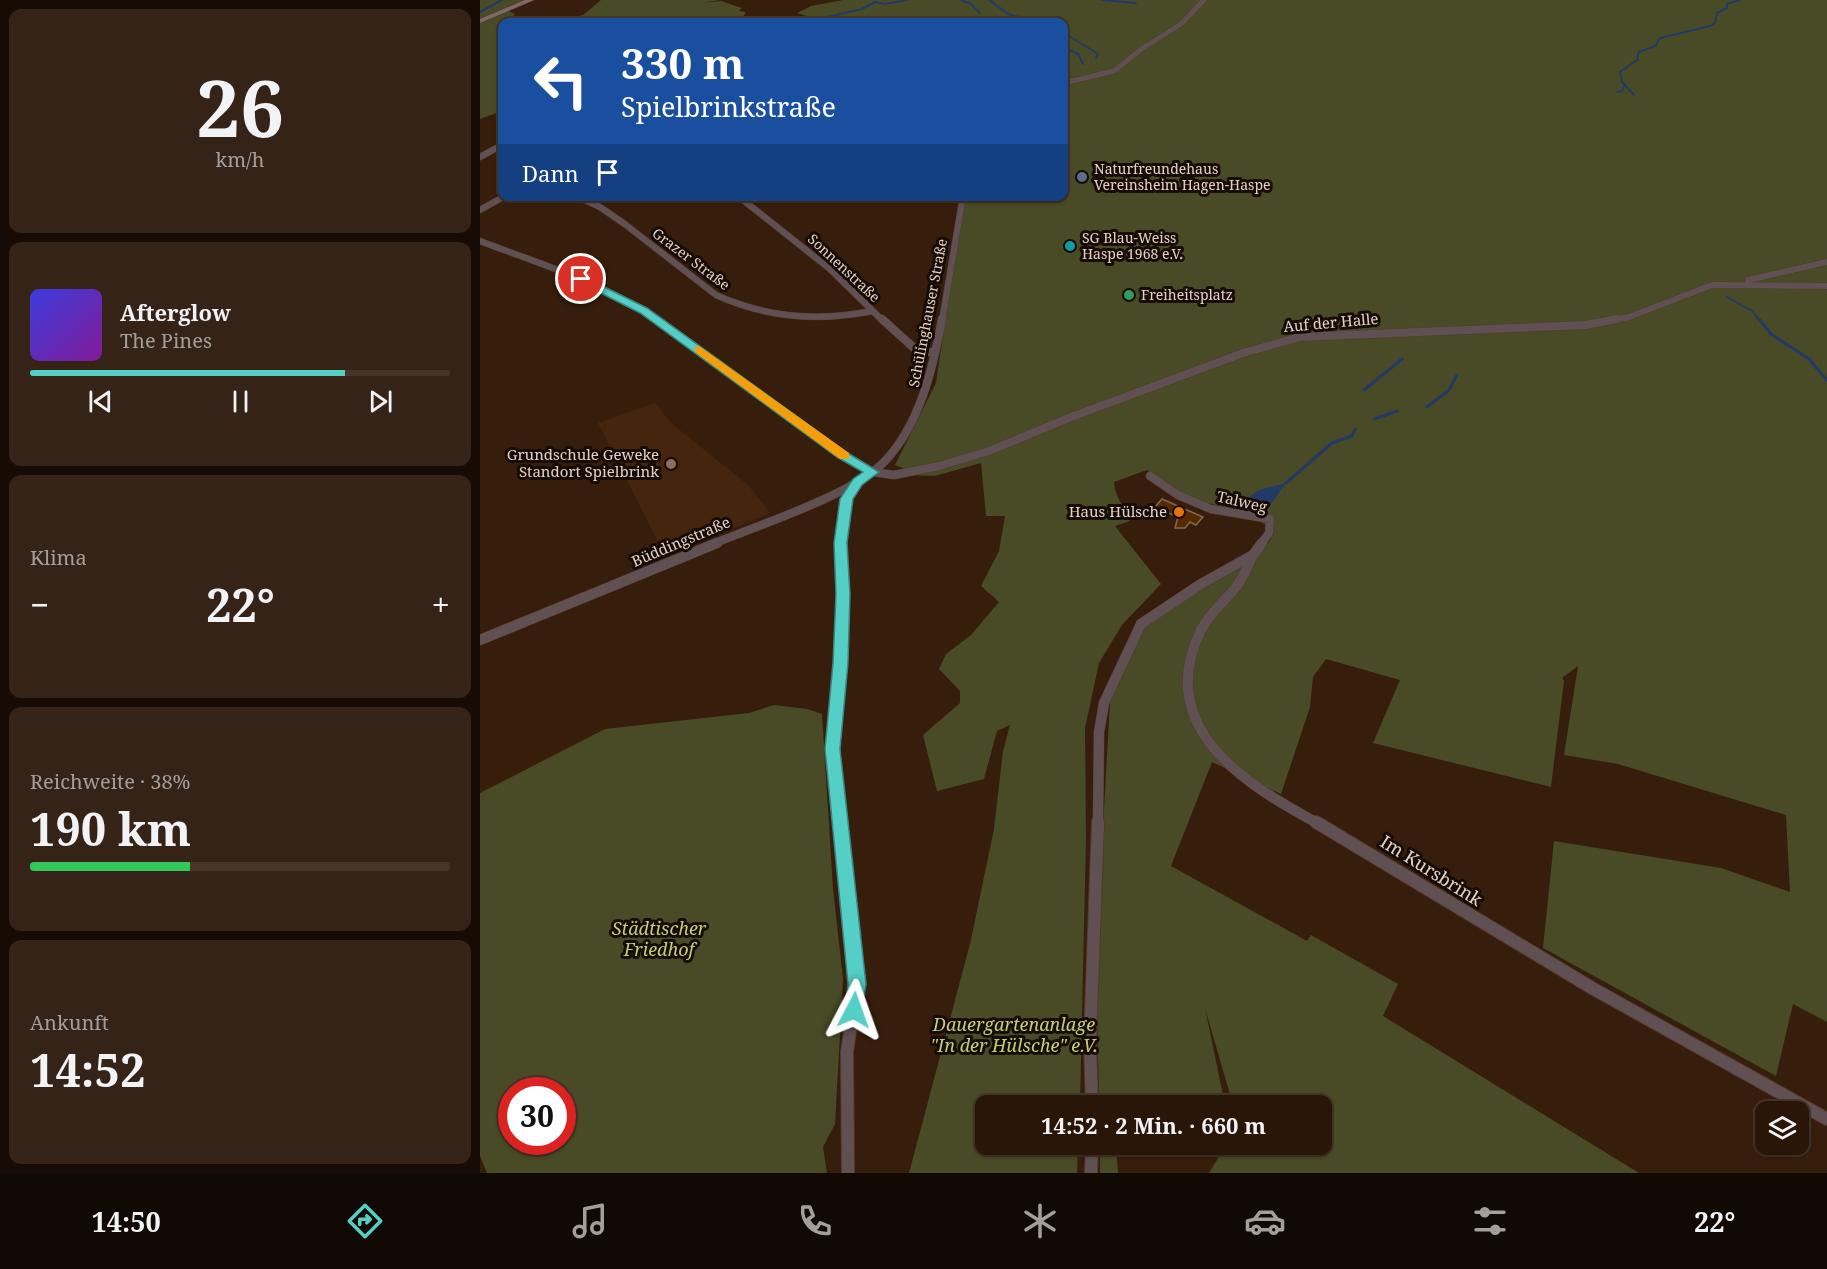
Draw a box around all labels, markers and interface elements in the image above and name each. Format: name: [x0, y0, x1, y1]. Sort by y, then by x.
text: 330 m: [621, 34, 745, 91]
icon: left: [522, 42, 600, 120]
text: 26: [196, 54, 284, 160]
text: Spielbrinkstraße: [621, 88, 836, 125]
text: km/h: [215, 146, 265, 173]
icon: arrive: [591, 156, 624, 189]
text: Dann: [522, 158, 579, 188]
place label: Naturfreundehaus Vereinsheim Hagen-Haspe: [1094, 159, 1271, 194]
marker: Naturfreundehaus Vereinsheim Hagen-Haspe: [1075, 170, 1089, 184]
street label: Grazer Straße: [649, 223, 734, 294]
place label: SG Blau-Weiss Haspe 1968 e.V.: [1082, 228, 1183, 263]
street label: Sonnenstraße: [804, 229, 885, 306]
street label: Schülinghauser Straße: [904, 237, 951, 389]
marker: SG Blau-Weiss Haspe 1968 e.V.: [1063, 239, 1077, 253]
pin: [555, 253, 606, 304]
icon: arrive: [564, 262, 597, 295]
place label: Freiheitsplatz: [1141, 285, 1233, 304]
marker: Freiheitsplatz: [1122, 288, 1136, 302]
text: Afterglow: [120, 297, 231, 327]
street label: Auf der Halle: [1283, 308, 1379, 336]
text: The Pines: [120, 327, 212, 354]
icon: previous: [84, 385, 117, 418]
icon: pause: [224, 385, 257, 418]
icon: next: [364, 385, 397, 418]
place label: Grundschule Geweke Standort Spielbrink: [507, 444, 659, 481]
marker: Grundschule Geweke Standort Spielbrink: [664, 457, 678, 471]
street label: Talweg: [1215, 486, 1269, 516]
place label: Haus Hülsche: [1069, 501, 1167, 521]
marker: Haus Hülsche: [1172, 505, 1186, 519]
street label: Büddingstraße: [628, 511, 733, 571]
text: Klima: [30, 544, 87, 571]
text: 22°: [206, 574, 275, 635]
text: −: [30, 582, 49, 627]
text: +: [432, 582, 450, 627]
text: Reichweite · 38%: [30, 768, 191, 795]
text: 190 km: [30, 798, 191, 859]
street label: Im Kursbrink: [1376, 829, 1487, 911]
park label: Städtischer Friedhof: [612, 916, 707, 961]
position arrow: [822, 978, 886, 1042]
text: Ankunft: [30, 1009, 109, 1036]
park label: Dauergartenanlage "In der Hülsche" e.V.: [930, 1012, 1098, 1057]
text: 14:52: [30, 1039, 145, 1100]
speed limit sign: 30: [498, 1077, 576, 1155]
map controls: [1755, 1101, 1809, 1155]
button: layers: [1755, 1101, 1809, 1155]
text: 14:52 · 2 Min. · 660 m: [1041, 1110, 1266, 1140]
icon: directions: [344, 1200, 386, 1242]
icon: music: [569, 1200, 611, 1242]
icon: phone: [794, 1200, 836, 1242]
icon: climate: [1019, 1200, 1061, 1242]
icon: car: [1244, 1200, 1286, 1242]
icon: filters: [1469, 1200, 1511, 1242]
text: 14:50: [92, 1203, 161, 1240]
text: 22°: [1694, 1203, 1735, 1240]

